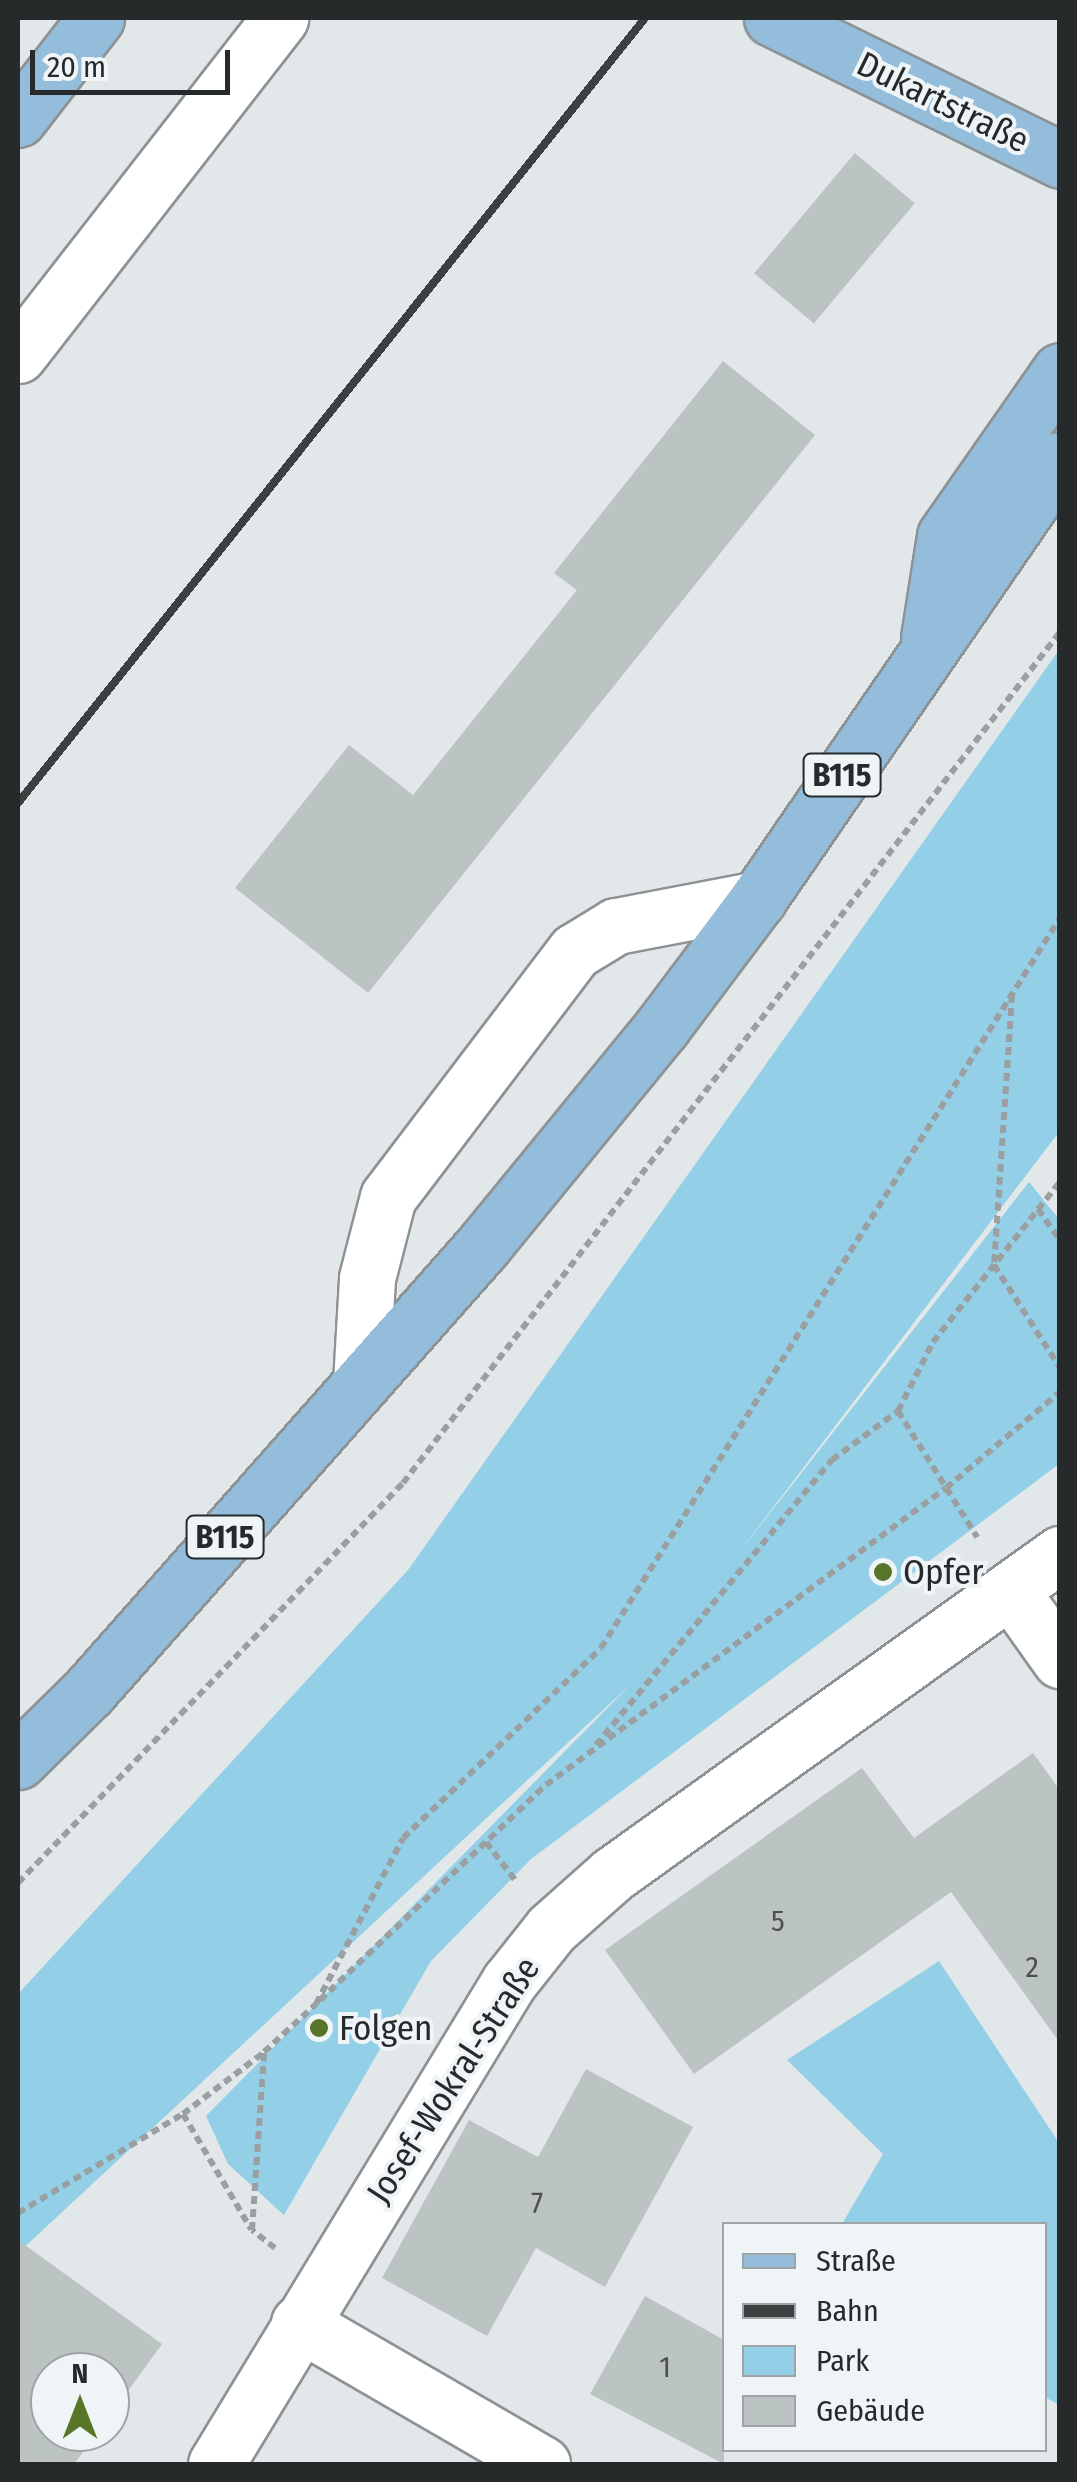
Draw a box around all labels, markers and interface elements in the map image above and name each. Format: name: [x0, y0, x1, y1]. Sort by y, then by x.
scale bar: [35, 30, 235, 92]
street label: Dukartstraße: [850, 42, 1036, 162]
text: 20 m: [47, 49, 106, 85]
road number: B115: [802, 748, 882, 802]
road number: B115: [185, 1510, 265, 1564]
place label: Opfer: [903, 1551, 983, 1593]
marker: Opfer: [872, 1561, 894, 1583]
house number: 5: [771, 1903, 785, 1939]
street label: Josef-Wokral-Straße: [358, 1949, 548, 2211]
house number: 2: [1025, 1949, 1039, 1985]
place label: Folgen: [339, 2007, 432, 2049]
marker: Folgen: [308, 2017, 330, 2039]
house number: 7: [531, 2185, 543, 2221]
legend: [722, 2222, 1047, 2452]
text: Straße: [816, 2243, 896, 2279]
text: Bahn: [816, 2293, 879, 2329]
text: Park: [816, 2343, 869, 2379]
house number: 1: [659, 2349, 671, 2385]
north arrow: [30, 2352, 130, 2452]
text: N: [72, 2357, 88, 2390]
text: Gebäude: [816, 2393, 925, 2429]

